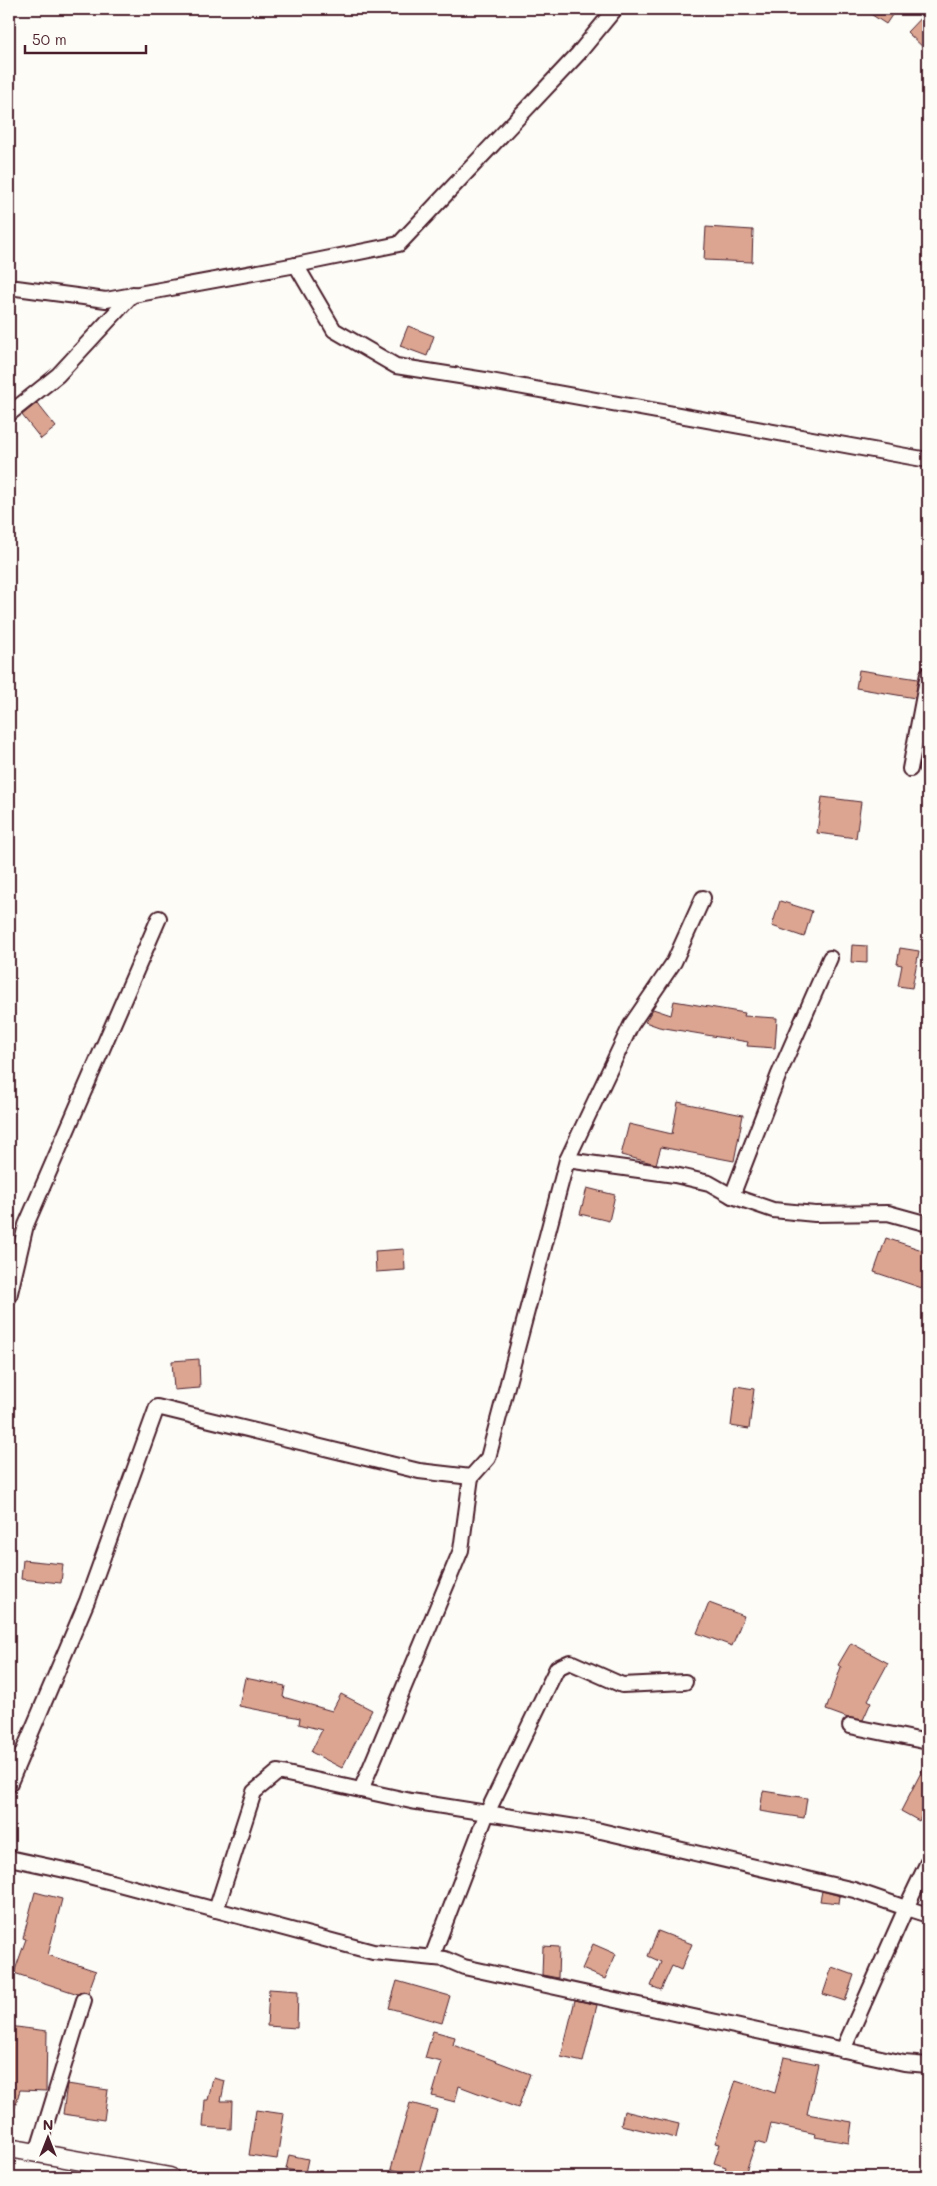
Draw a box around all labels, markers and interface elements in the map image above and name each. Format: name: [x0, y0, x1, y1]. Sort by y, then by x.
scale bar: [25, 22, 146, 54]
text: 50 m: [32, 29, 67, 49]
north arrow: [22, 2114, 72, 2164]
text: N: [43, 2115, 53, 2134]

